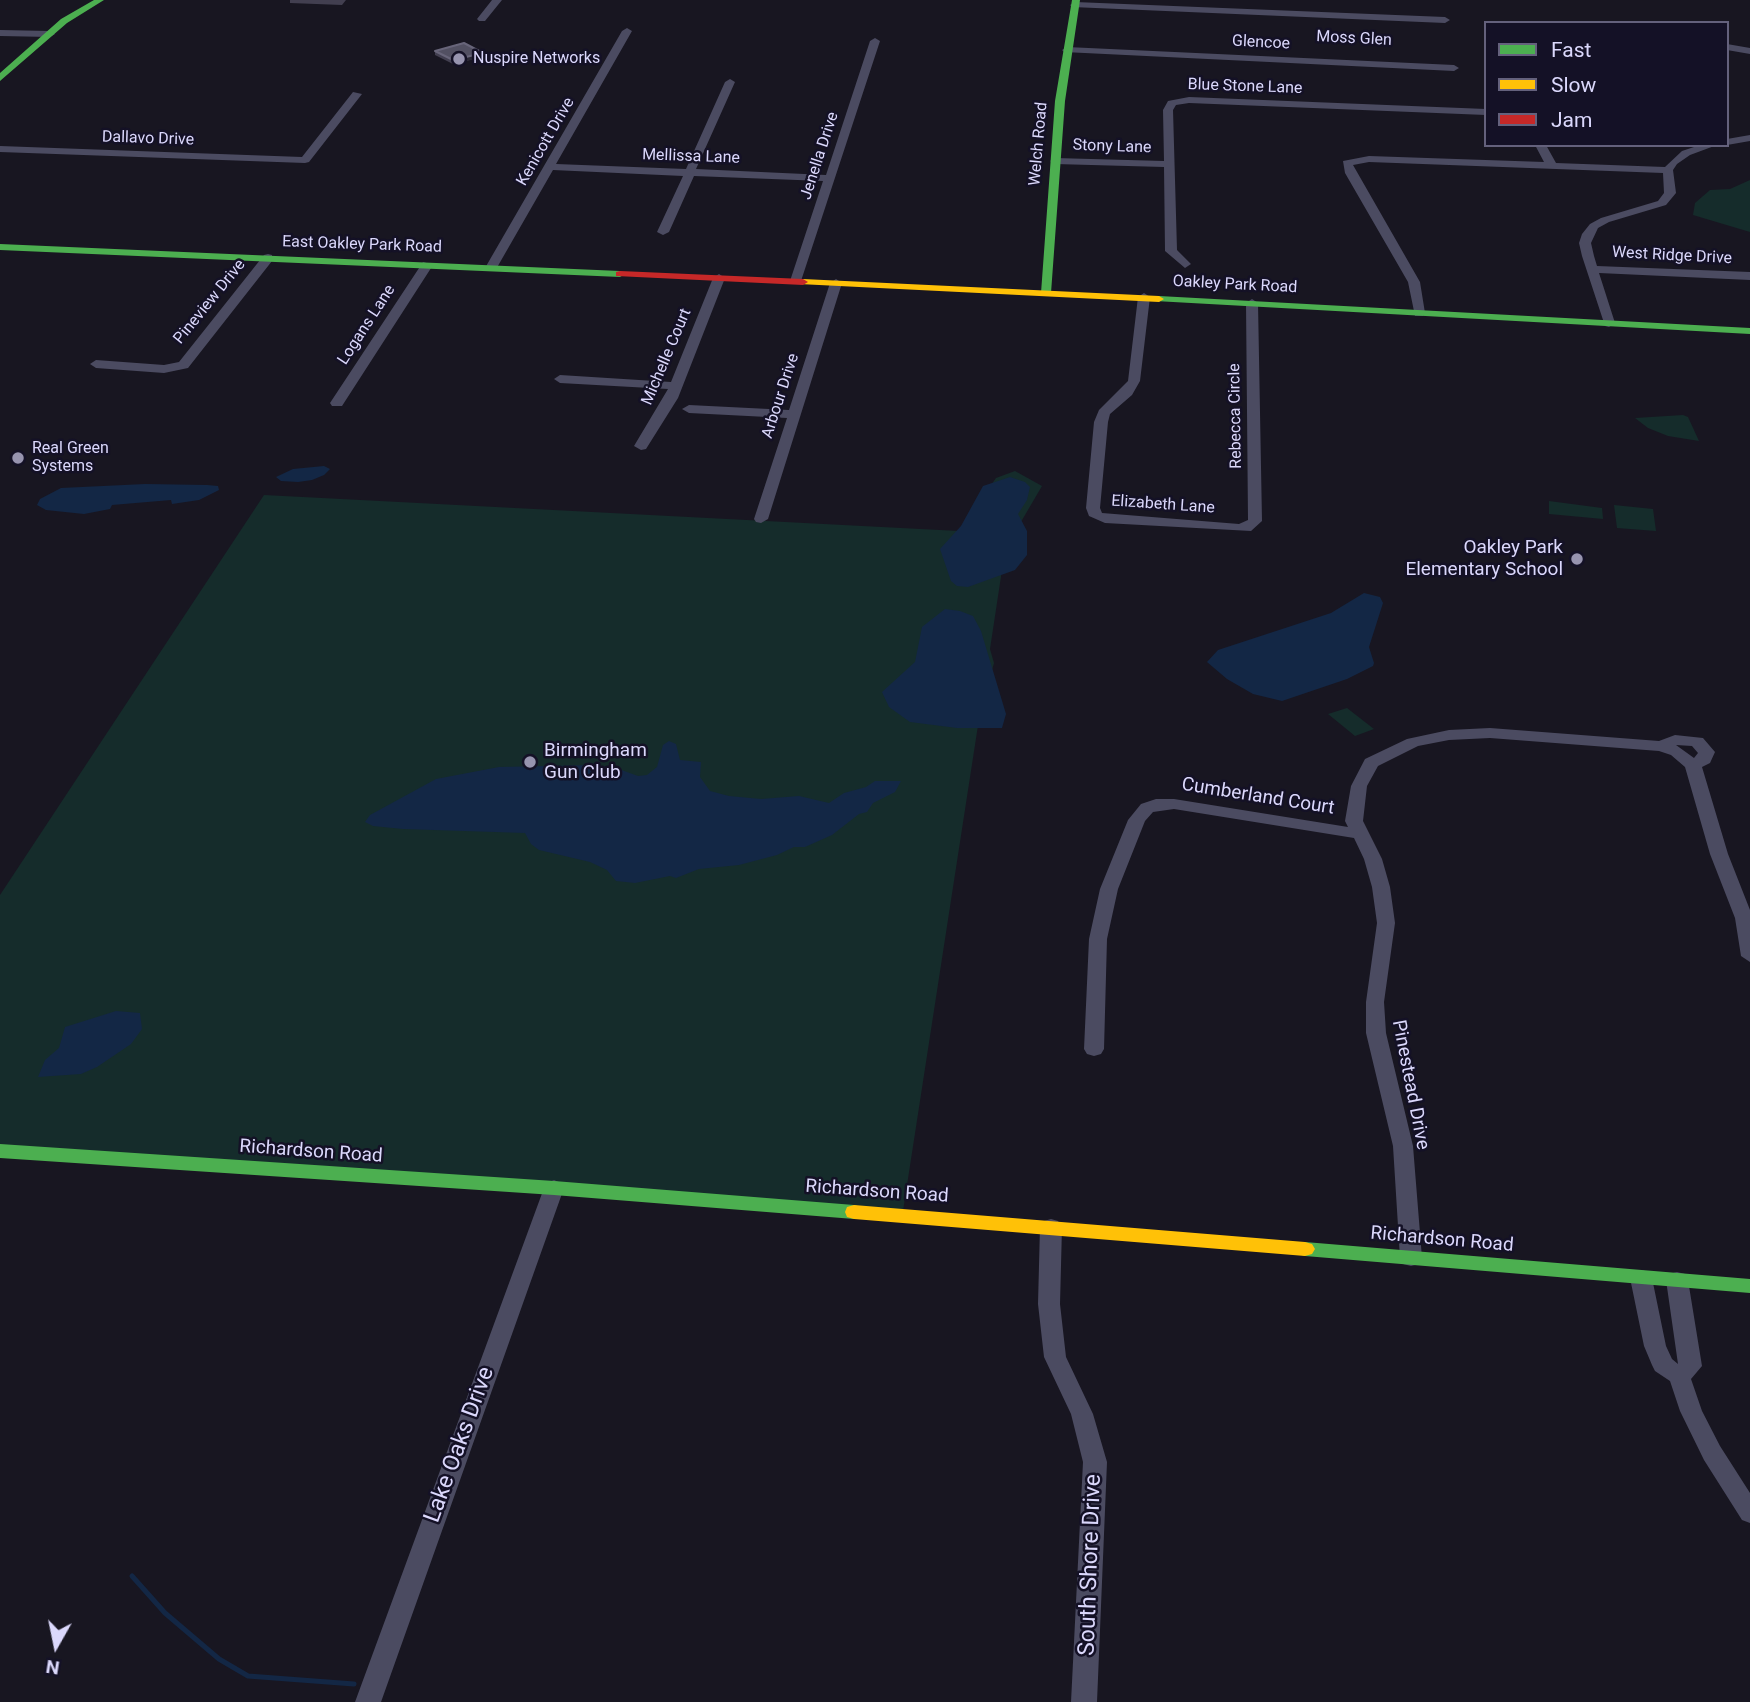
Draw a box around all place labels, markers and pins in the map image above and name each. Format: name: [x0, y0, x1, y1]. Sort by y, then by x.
place label: Nuspire Networks: [473, 49, 600, 69]
marker: Nuspire Networks: [451, 51, 467, 67]
place label: Real Green Systems: [32, 439, 109, 477]
marker: Real Green Systems: [10, 450, 26, 466]
place label: Oakley Park Elementary School: [1405, 537, 1563, 581]
marker: Oakley Park Elementary School: [1569, 551, 1585, 567]
place label: Birmingham Gun Club: [544, 740, 647, 784]
marker: Birmingham Gun Club: [522, 754, 538, 770]

